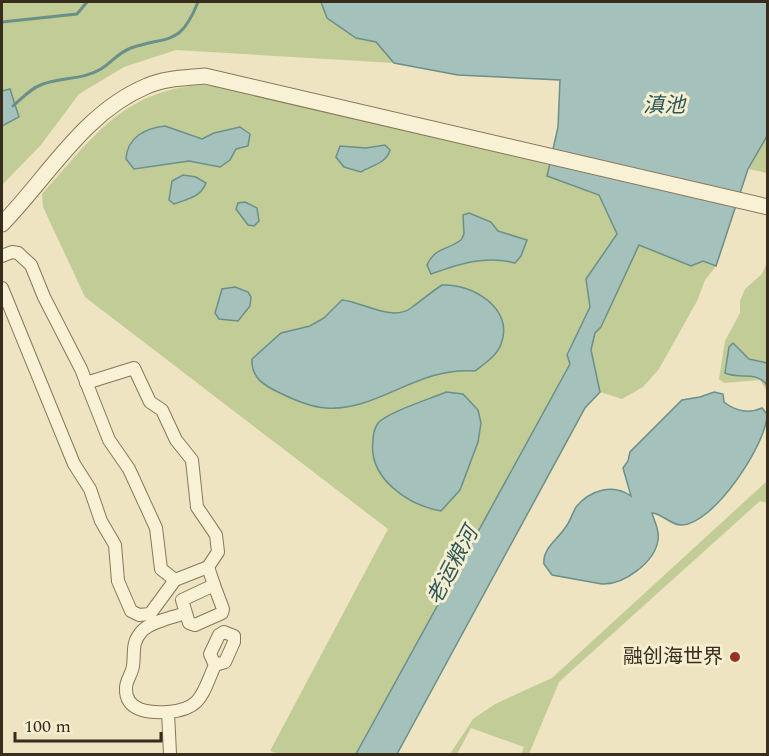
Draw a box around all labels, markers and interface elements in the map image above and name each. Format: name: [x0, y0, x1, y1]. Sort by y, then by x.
water label: 滇池: [643, 90, 687, 122]
water label: 老运粮河: [419, 518, 489, 611]
place label: 融创海世界: [623, 642, 723, 672]
marker: 融创海世界: [728, 650, 742, 664]
scale bar: [15, 705, 160, 743]
text: 100 m: [24, 713, 71, 740]

